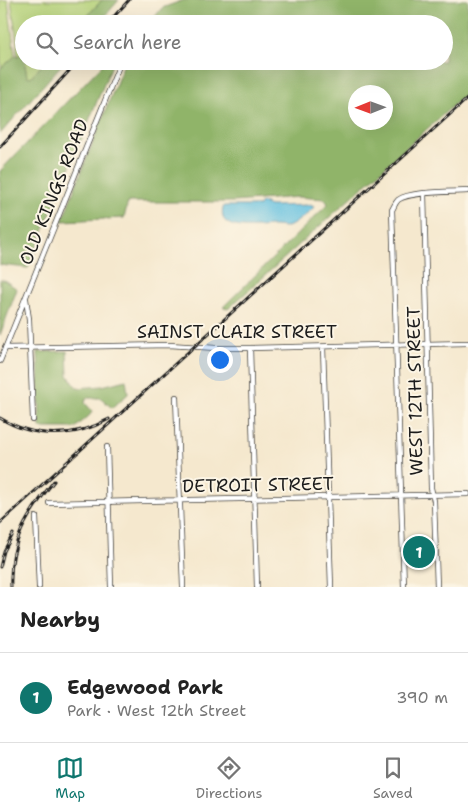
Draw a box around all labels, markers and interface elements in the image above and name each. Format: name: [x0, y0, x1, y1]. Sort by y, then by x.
search box: [15, 15, 453, 70]
icon: search: [33, 29, 61, 57]
text: Search here: [73, 30, 182, 55]
north arrow: [348, 85, 393, 130]
street label: OLD KINGS ROAD: [14, 115, 94, 268]
street label: WEST 12TH STREET: [402, 306, 428, 476]
street label: SAINST CLAIR STREET: [137, 320, 337, 344]
your location: [207, 347, 233, 373]
street label: DETROIT STREET: [182, 472, 334, 498]
pin: 1: [403, 533, 435, 571]
text: Nearby: [20, 606, 100, 634]
text: Edgewood Park: [67, 675, 224, 700]
text: 1: [32, 687, 40, 708]
text: 390 m: [396, 687, 448, 708]
text: Park · West 12th Street: [67, 700, 246, 721]
tab: Map: [55, 754, 85, 802]
tab: Directions: [196, 754, 263, 802]
tab: Saved: [373, 754, 413, 802]

